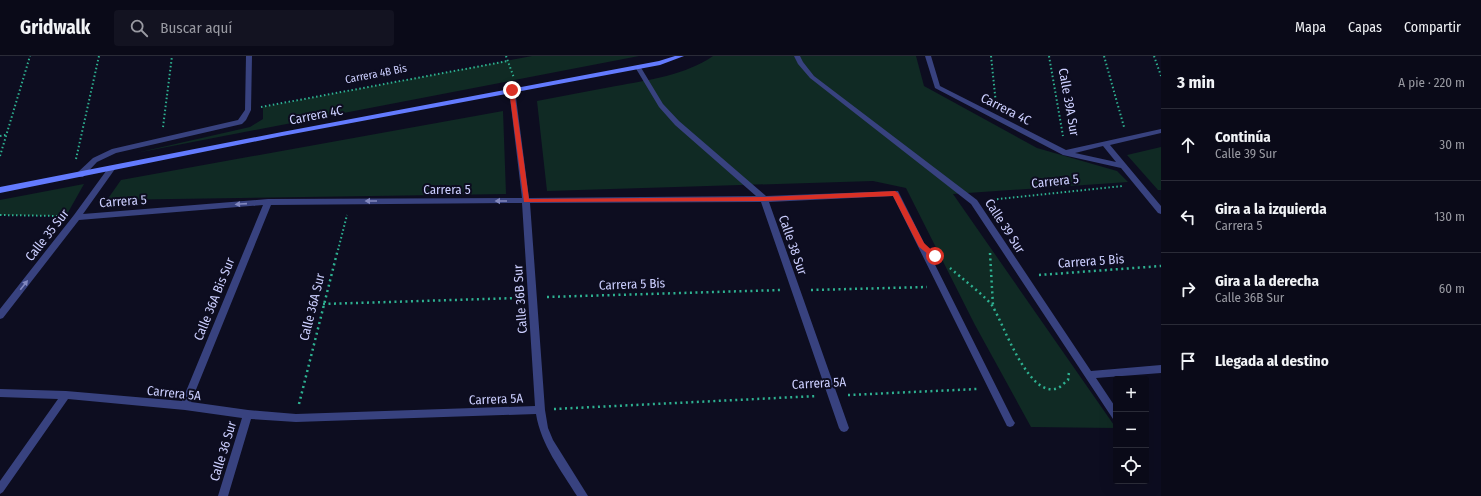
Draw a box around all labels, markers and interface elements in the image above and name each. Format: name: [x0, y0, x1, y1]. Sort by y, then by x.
search box: [114, 10, 394, 46]
text: Gridwalk: [20, 16, 90, 39]
icon: search: [128, 17, 150, 39]
text: Buscar aquí: [160, 19, 232, 37]
text: Mapa: [1295, 19, 1326, 36]
text: Capas: [1348, 19, 1382, 36]
text: Compartir: [1404, 19, 1461, 36]
street label: Carrera 4B Bis: [344, 62, 408, 86]
street label: Calle 39A Sur: [1056, 67, 1082, 138]
text: 3 min: [1177, 72, 1215, 93]
text: A pie · 220 m: [1398, 75, 1465, 90]
route end: [503, 81, 521, 99]
street label: Carrera 4C: [978, 90, 1034, 128]
street label: Carrera 4C: [288, 102, 345, 128]
text: Continúa: [1215, 128, 1271, 146]
icon: ahead: [1177, 134, 1199, 156]
text: 30 m: [1439, 137, 1465, 152]
text: Calle 39 Sur: [1215, 146, 1277, 161]
street label: Carrera 5: [1031, 171, 1079, 191]
street label: Carrera 5: [423, 182, 471, 197]
street label: Carrera 5: [99, 192, 147, 210]
street label: Calle 39 Sur: [982, 196, 1028, 256]
one-way arrow: [364, 198, 377, 204]
one-way arrow: [494, 198, 507, 204]
text: Gira a la izquierda: [1215, 200, 1327, 218]
one-way arrow: [235, 201, 247, 208]
street label: Calle 35 Sur: [22, 206, 72, 264]
icon: left: [1177, 206, 1199, 228]
text: 130 m: [1434, 209, 1465, 224]
street label: Calle 38 Sur: [776, 213, 810, 277]
text: Carrera 5: [1215, 218, 1263, 233]
route start: [926, 247, 944, 265]
street label: Carrera 5 Bis: [1057, 251, 1125, 271]
street label: Calle 36A Bis Sur: [191, 255, 238, 343]
street label: Calle 36B Sur: [510, 263, 530, 334]
street label: Calle 36A Sur: [296, 271, 328, 342]
text: Gira a la derecha: [1215, 272, 1319, 290]
street label: Carrera 5 Bis: [599, 275, 666, 293]
icon: right: [1177, 278, 1199, 300]
one-way arrow: [20, 279, 28, 290]
text: 60 m: [1439, 281, 1465, 296]
text: Calle 36B Sur: [1215, 290, 1284, 305]
icon: arrive: [1177, 350, 1199, 372]
text: Llegada al destino: [1215, 352, 1329, 370]
street label: Carrera 5A: [791, 374, 847, 392]
map controls: [1113, 376, 1149, 484]
button: +: [1113, 376, 1149, 412]
street label: Carrera 5A: [146, 383, 202, 403]
street label: Carrera 5A: [469, 391, 524, 407]
button: −: [1113, 412, 1149, 448]
street label: Calle 36 Sur: [207, 419, 239, 483]
button: locate: [1113, 448, 1149, 484]

